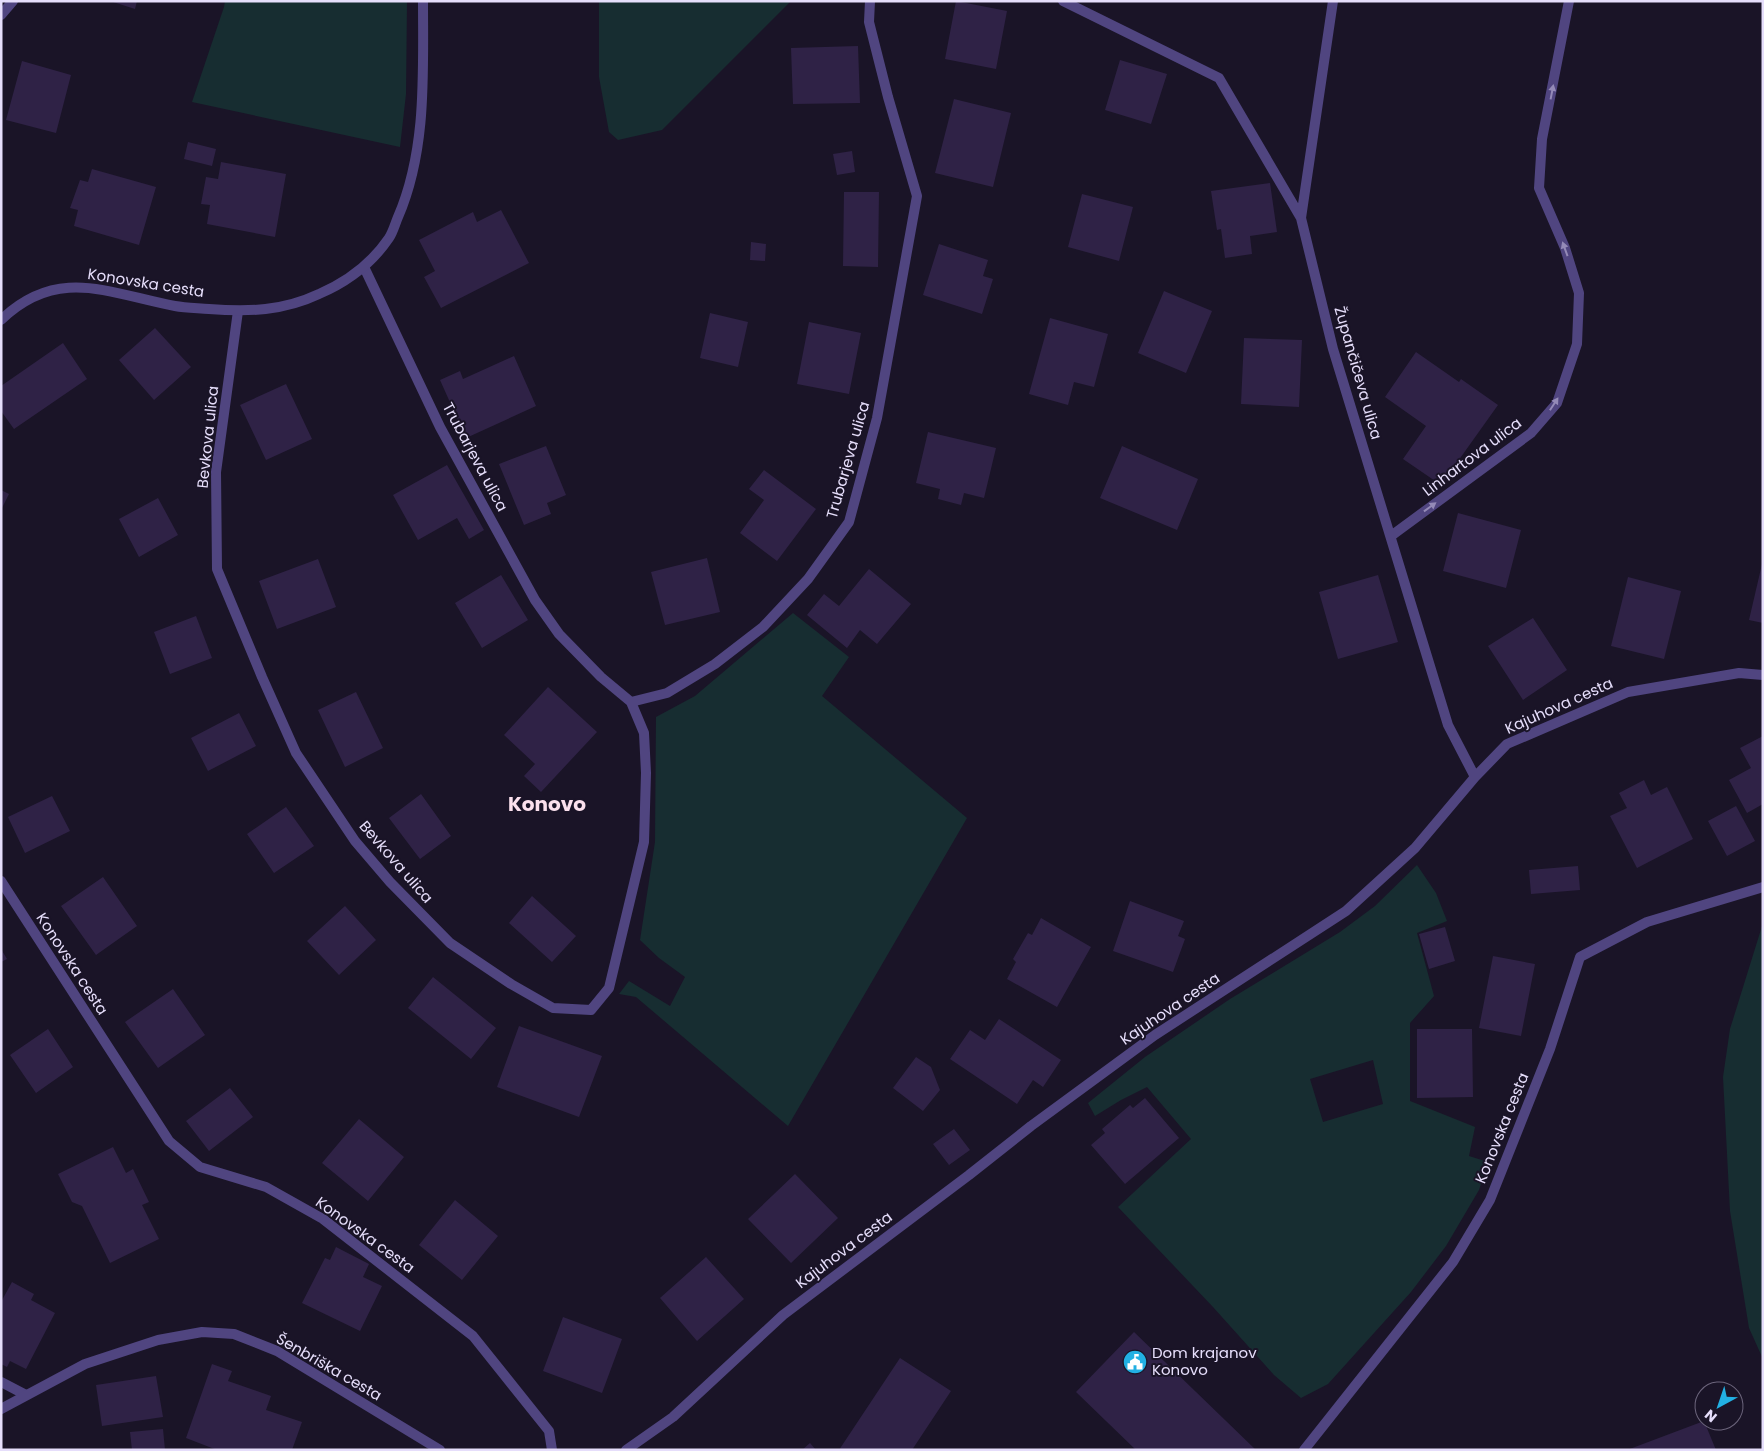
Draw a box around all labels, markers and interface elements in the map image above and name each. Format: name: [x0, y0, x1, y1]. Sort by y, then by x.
one-way arrow: [1548, 84, 1556, 100]
one-way arrow: [1561, 241, 1568, 256]
street label: Konovska cesta: [86, 263, 206, 302]
street label: Župančičeva ulica: [1329, 304, 1388, 442]
street label: Bevkova ulica: [192, 385, 223, 489]
one-way arrow: [1550, 397, 1559, 411]
street label: Trubarjeva ulica: [438, 398, 513, 515]
street label: Trubarjeva ulica: [821, 399, 874, 521]
street label: Linhartova ulica: [1418, 412, 1526, 501]
one-way arrow: [1423, 502, 1437, 512]
street label: Kajuhova cesta: [1502, 672, 1616, 739]
district label: Konovo: [508, 790, 586, 818]
street label: Bevkova ulica: [355, 816, 438, 907]
street label: Konovska cesta: [32, 909, 113, 1019]
street label: Kajuhova cesta: [1116, 967, 1224, 1050]
street label: Konovska cesta: [1470, 1069, 1533, 1186]
street label: Konovska cesta: [311, 1191, 419, 1278]
street label: Kajuhova cesta: [791, 1206, 896, 1293]
street label: Šenbriška cesta: [273, 1328, 386, 1405]
place label: Dom krajanov Konovo: [1152, 1342, 1257, 1380]
public building icon: Dom krajanov Konovo: [1122, 1349, 1148, 1375]
north arrow: [1694, 1381, 1744, 1431]
text: N: [1700, 1405, 1721, 1427]

